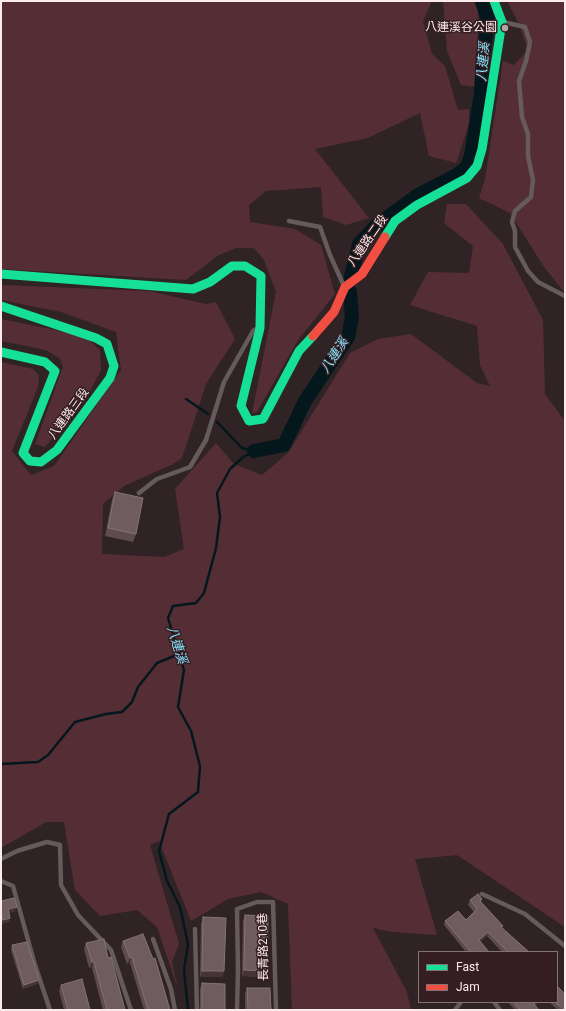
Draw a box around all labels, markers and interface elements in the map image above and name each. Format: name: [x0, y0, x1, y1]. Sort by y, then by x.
place label: 八連溪谷公園: [425, 21, 497, 35]
marker: 八連溪谷公園: [500, 23, 510, 33]
water label: 八連溪: [475, 42, 493, 82]
street label: 八連路二段: [345, 212, 391, 270]
water label: 八連溪: [318, 335, 352, 377]
street label: 八連路三段: [46, 385, 92, 443]
water label: 八連溪: [163, 624, 189, 666]
street label: 長青路210巷: [256, 913, 272, 981]
legend: [418, 951, 558, 1003]
text: Fast: [456, 960, 479, 974]
text: Jam: [456, 980, 480, 994]

